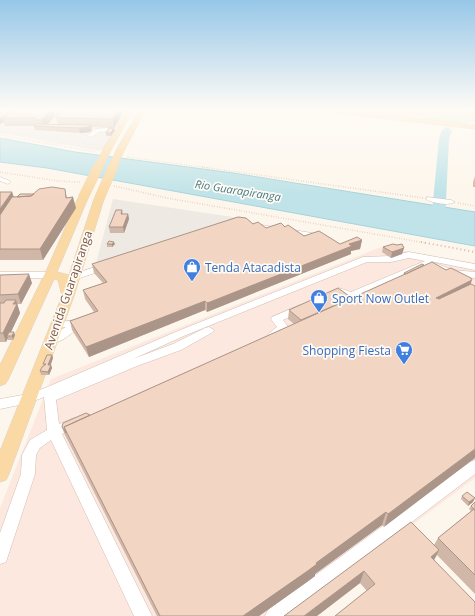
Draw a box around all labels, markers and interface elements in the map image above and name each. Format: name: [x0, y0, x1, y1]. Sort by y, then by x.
water label: Rio Guarapiranga: [194, 176, 282, 204]
street label: Avenida Guarapiranga: [40, 228, 96, 352]
shop icon: Tenda Atacadista: [182, 257, 202, 282]
place label: Tenda Atacadista: [205, 259, 301, 276]
shop icon: Sport Now Outlet: [309, 288, 329, 313]
place label: Sport Now Outlet: [332, 290, 429, 307]
supermarket icon: Shopping Fiesta: [394, 340, 414, 365]
place label: Shopping Fiesta: [303, 342, 391, 359]

